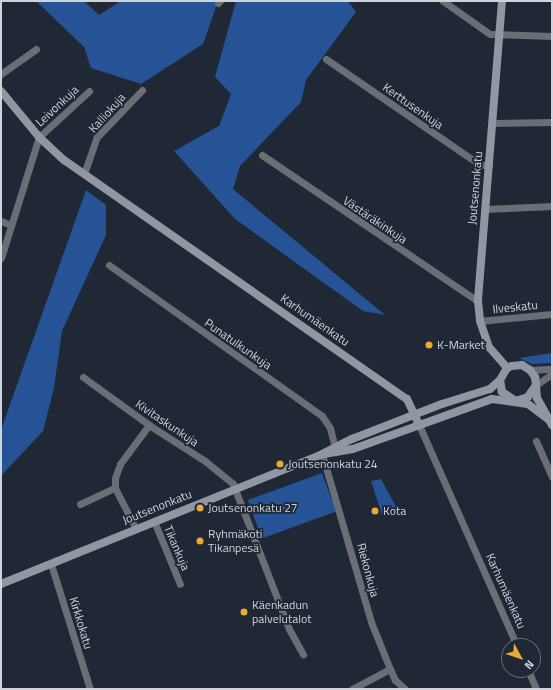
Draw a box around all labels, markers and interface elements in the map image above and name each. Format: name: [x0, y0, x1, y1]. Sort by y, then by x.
street label: Kerttusenkuja: [380, 80, 446, 132]
street label: Leivonkuja: [32, 82, 82, 130]
street label: Kalliokuja: [86, 90, 128, 136]
street label: Joutsenonkatu: [465, 151, 485, 225]
street label: Västäräkinkuja: [340, 193, 410, 247]
street label: Karhumäenkatu: [278, 291, 352, 349]
street label: Ilveskatu: [492, 297, 538, 317]
street label: Punatulkunkuja: [202, 316, 274, 372]
place label: K-Market: [437, 338, 485, 352]
marker: K-Market: [424, 340, 434, 350]
street label: Kivitaskunkuja: [133, 397, 201, 449]
place label: Joutsenonkatu 24: [288, 457, 378, 471]
marker: Joutsenonkatu 24: [275, 459, 285, 469]
street label: Joutsenonkatu: [120, 487, 194, 527]
place label: Joutsenonkatu 27: [208, 501, 298, 515]
marker: Joutsenonkatu 27: [195, 503, 205, 513]
place label: Kota: [383, 504, 406, 518]
marker: Kota: [370, 506, 380, 516]
street label: Tikankuja: [161, 523, 193, 573]
place label: Ryhmäkoti Tikanpesä: [208, 527, 262, 555]
marker: Ryhmäkoti Tikanpesä: [195, 536, 205, 546]
street label: Riekonkuja: [354, 541, 382, 599]
street label: Karhumäenkatu: [483, 551, 529, 631]
street label: Kirkkokatu: [66, 595, 96, 651]
place label: Käenkadun palvelutalot: [252, 598, 311, 626]
marker: Käenkadun palvelutalot: [239, 607, 249, 617]
north arrow: [501, 638, 541, 678]
text: N: [521, 657, 538, 673]

